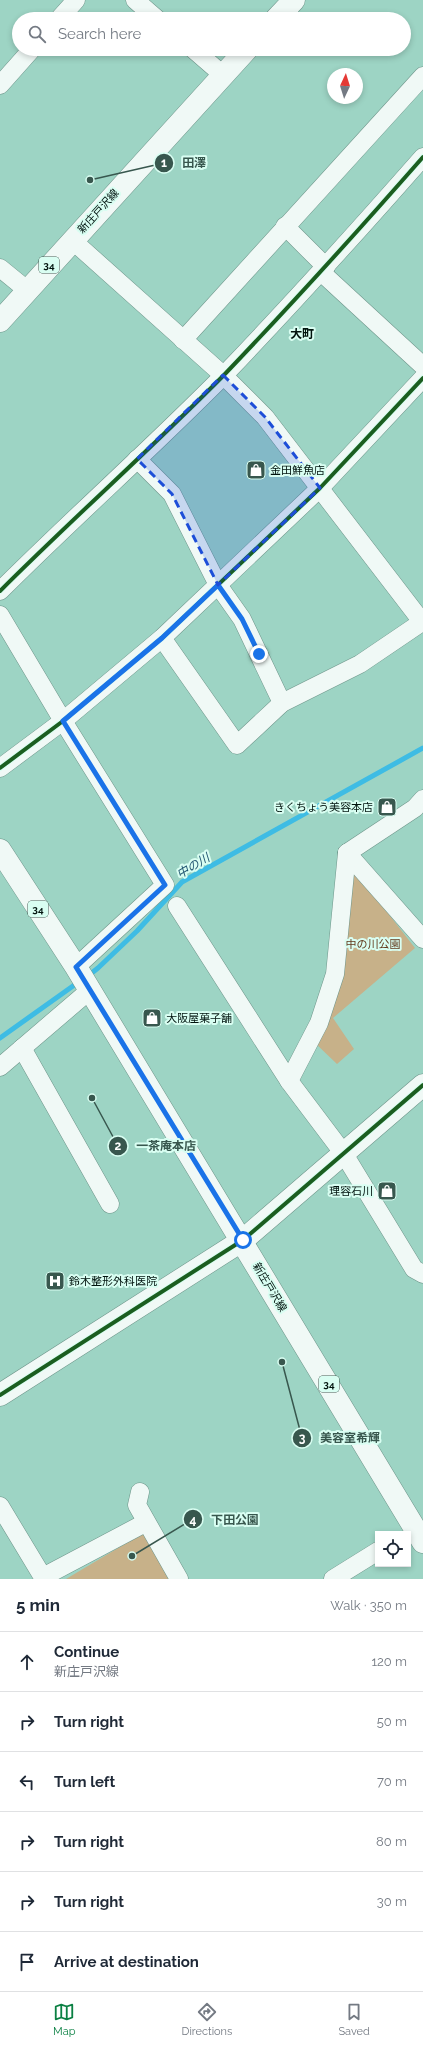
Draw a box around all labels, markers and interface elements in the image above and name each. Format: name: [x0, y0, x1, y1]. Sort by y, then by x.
search box: [12, 12, 411, 56]
icon: search: [26, 23, 48, 45]
text: Search here: [58, 25, 141, 43]
north arrow: [327, 68, 363, 104]
callout: 田澤: [154, 151, 214, 175]
text: 1: [161, 156, 167, 170]
text: 田澤: [182, 156, 206, 170]
street label: 新庄戸沢線: [75, 187, 122, 236]
road number: 34: [39, 257, 59, 273]
district label: 大町: [290, 327, 314, 341]
shop icon: 金田鮮魚店: [245, 459, 267, 481]
place label: 金田鮮魚店: [270, 464, 325, 477]
route end: [250, 645, 268, 663]
shop icon: きくちょう美容本店: [376, 796, 398, 818]
place label: きくちょう美容本店: [274, 801, 373, 814]
water label: 中の川: [174, 850, 214, 881]
road number: 34: [28, 901, 48, 917]
park label: 中の川公園: [346, 938, 401, 951]
shop icon: 大阪屋菓子舗: [141, 1007, 163, 1029]
place label: 大阪屋菓子舗: [166, 1012, 232, 1025]
callout: 一茶庵本店: [108, 1134, 204, 1158]
text: 2: [115, 1139, 122, 1153]
text: 一茶庵本店: [136, 1139, 196, 1153]
shop icon: 理容石川: [376, 1180, 398, 1202]
place label: 理容石川: [329, 1185, 373, 1198]
route start: [234, 1231, 252, 1249]
street label: 新庄戸沢線: [250, 1260, 289, 1314]
hospital icon: 鈴木整形外科医院: [44, 1270, 66, 1292]
place label: 鈴木整形外科医院: [69, 1275, 157, 1288]
road number: 34: [319, 1376, 339, 1392]
callout: 美容室希輝: [292, 1426, 388, 1450]
text: 3: [299, 1431, 306, 1445]
text: 美容室希輝: [320, 1431, 380, 1445]
callout: 下田公園: [183, 1507, 267, 1531]
text: 4: [190, 1513, 197, 1527]
text: 下田公園: [211, 1513, 259, 1527]
map controls: [375, 1531, 411, 1567]
button: locate: [375, 1531, 411, 1567]
text: 5 min: [16, 1595, 60, 1615]
text: Walk · 350 m: [330, 1598, 407, 1613]
text: Continue: [54, 1643, 119, 1661]
icon: ahead: [16, 1651, 38, 1673]
text: 120 m: [371, 1654, 407, 1669]
text: 新庄戸沢線: [54, 1664, 119, 1679]
icon: right: [16, 1711, 38, 1733]
text: Turn right: [54, 1713, 124, 1731]
text: 50 m: [377, 1714, 407, 1729]
icon: left: [16, 1771, 38, 1793]
text: Turn left: [54, 1773, 115, 1791]
text: 70 m: [377, 1774, 407, 1789]
icon: right: [16, 1831, 38, 1853]
text: Turn right: [54, 1833, 124, 1851]
text: 80 m: [376, 1834, 407, 1849]
icon: right: [16, 1891, 38, 1913]
text: Turn right: [54, 1893, 124, 1911]
text: 30 m: [377, 1894, 407, 1909]
icon: arrive: [16, 1951, 38, 1973]
text: Arrive at destination: [54, 1953, 199, 1971]
tab: Map: [53, 2001, 75, 2038]
tab: Directions: [182, 2001, 232, 2038]
tab: Saved: [338, 2001, 370, 2038]

